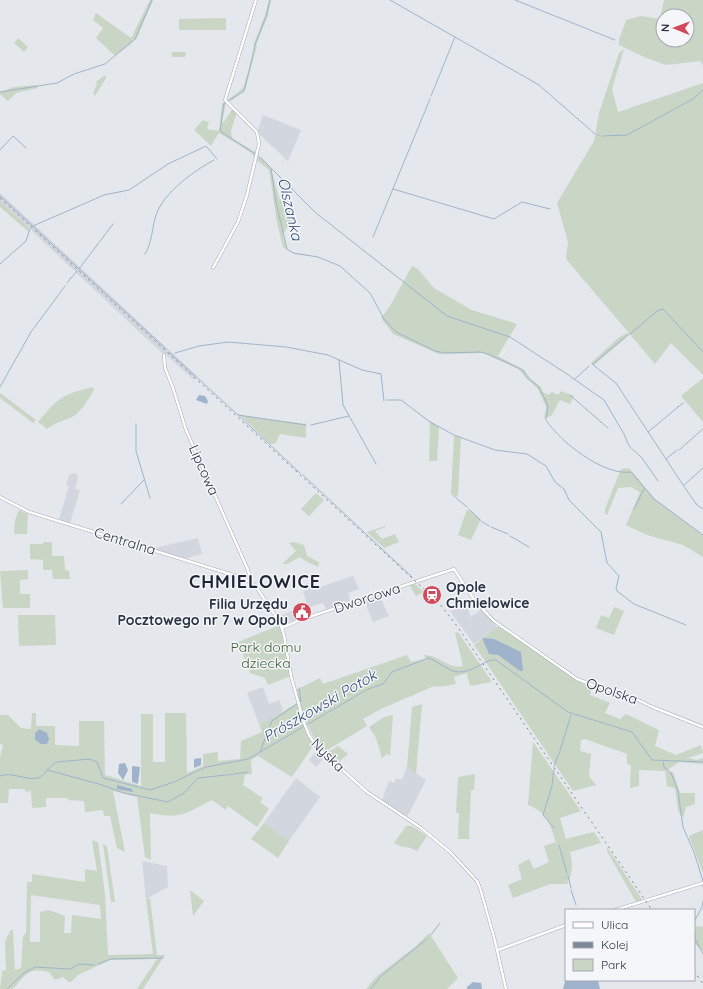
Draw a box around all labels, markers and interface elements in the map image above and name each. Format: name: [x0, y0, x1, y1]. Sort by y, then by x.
north arrow: [655, 8, 695, 48]
text: N: [658, 24, 672, 32]
water label: Olszanka: [274, 176, 307, 243]
street label: Lipcowa: [185, 442, 223, 498]
street label: Centralna: [92, 523, 158, 559]
district label: CHMIELOWICE: [189, 570, 321, 593]
place label: Opole Chmielowice: [446, 578, 529, 612]
street label: Dworcowa: [331, 579, 403, 617]
station icon: Opole Chmielowice: [421, 584, 443, 606]
place label: Filia Urzędu Pocztowego nr 7 w Opolu: [118, 595, 288, 629]
public building icon: Filia Urzędu Pocztowego nr 7 w Opolu: [291, 601, 313, 623]
park label: Park domu dziecka: [230, 638, 302, 672]
water label: Prószkowski Potok: [259, 664, 382, 746]
street label: Opolska: [584, 674, 640, 708]
street label: Nyska: [307, 734, 349, 776]
legend: [565, 909, 695, 981]
text: Ulica: [601, 917, 628, 932]
text: Kolej: [601, 937, 629, 952]
text: Park: [601, 957, 626, 972]

